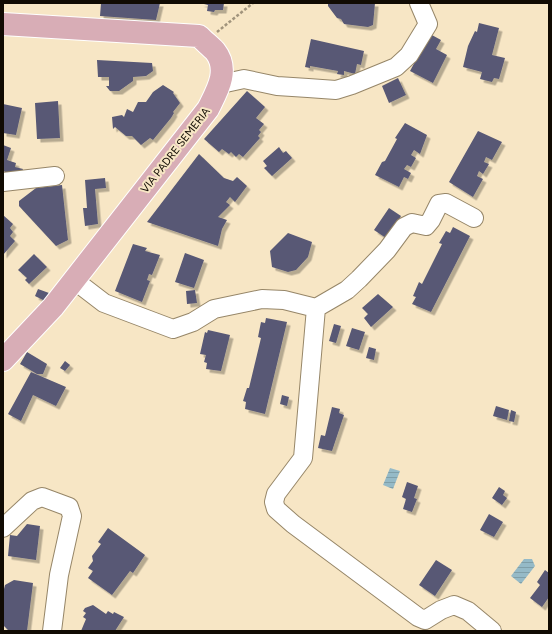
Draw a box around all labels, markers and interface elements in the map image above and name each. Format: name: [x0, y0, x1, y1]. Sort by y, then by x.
street label: VIA PADRE SEMERIA: [138, 105, 213, 196]

